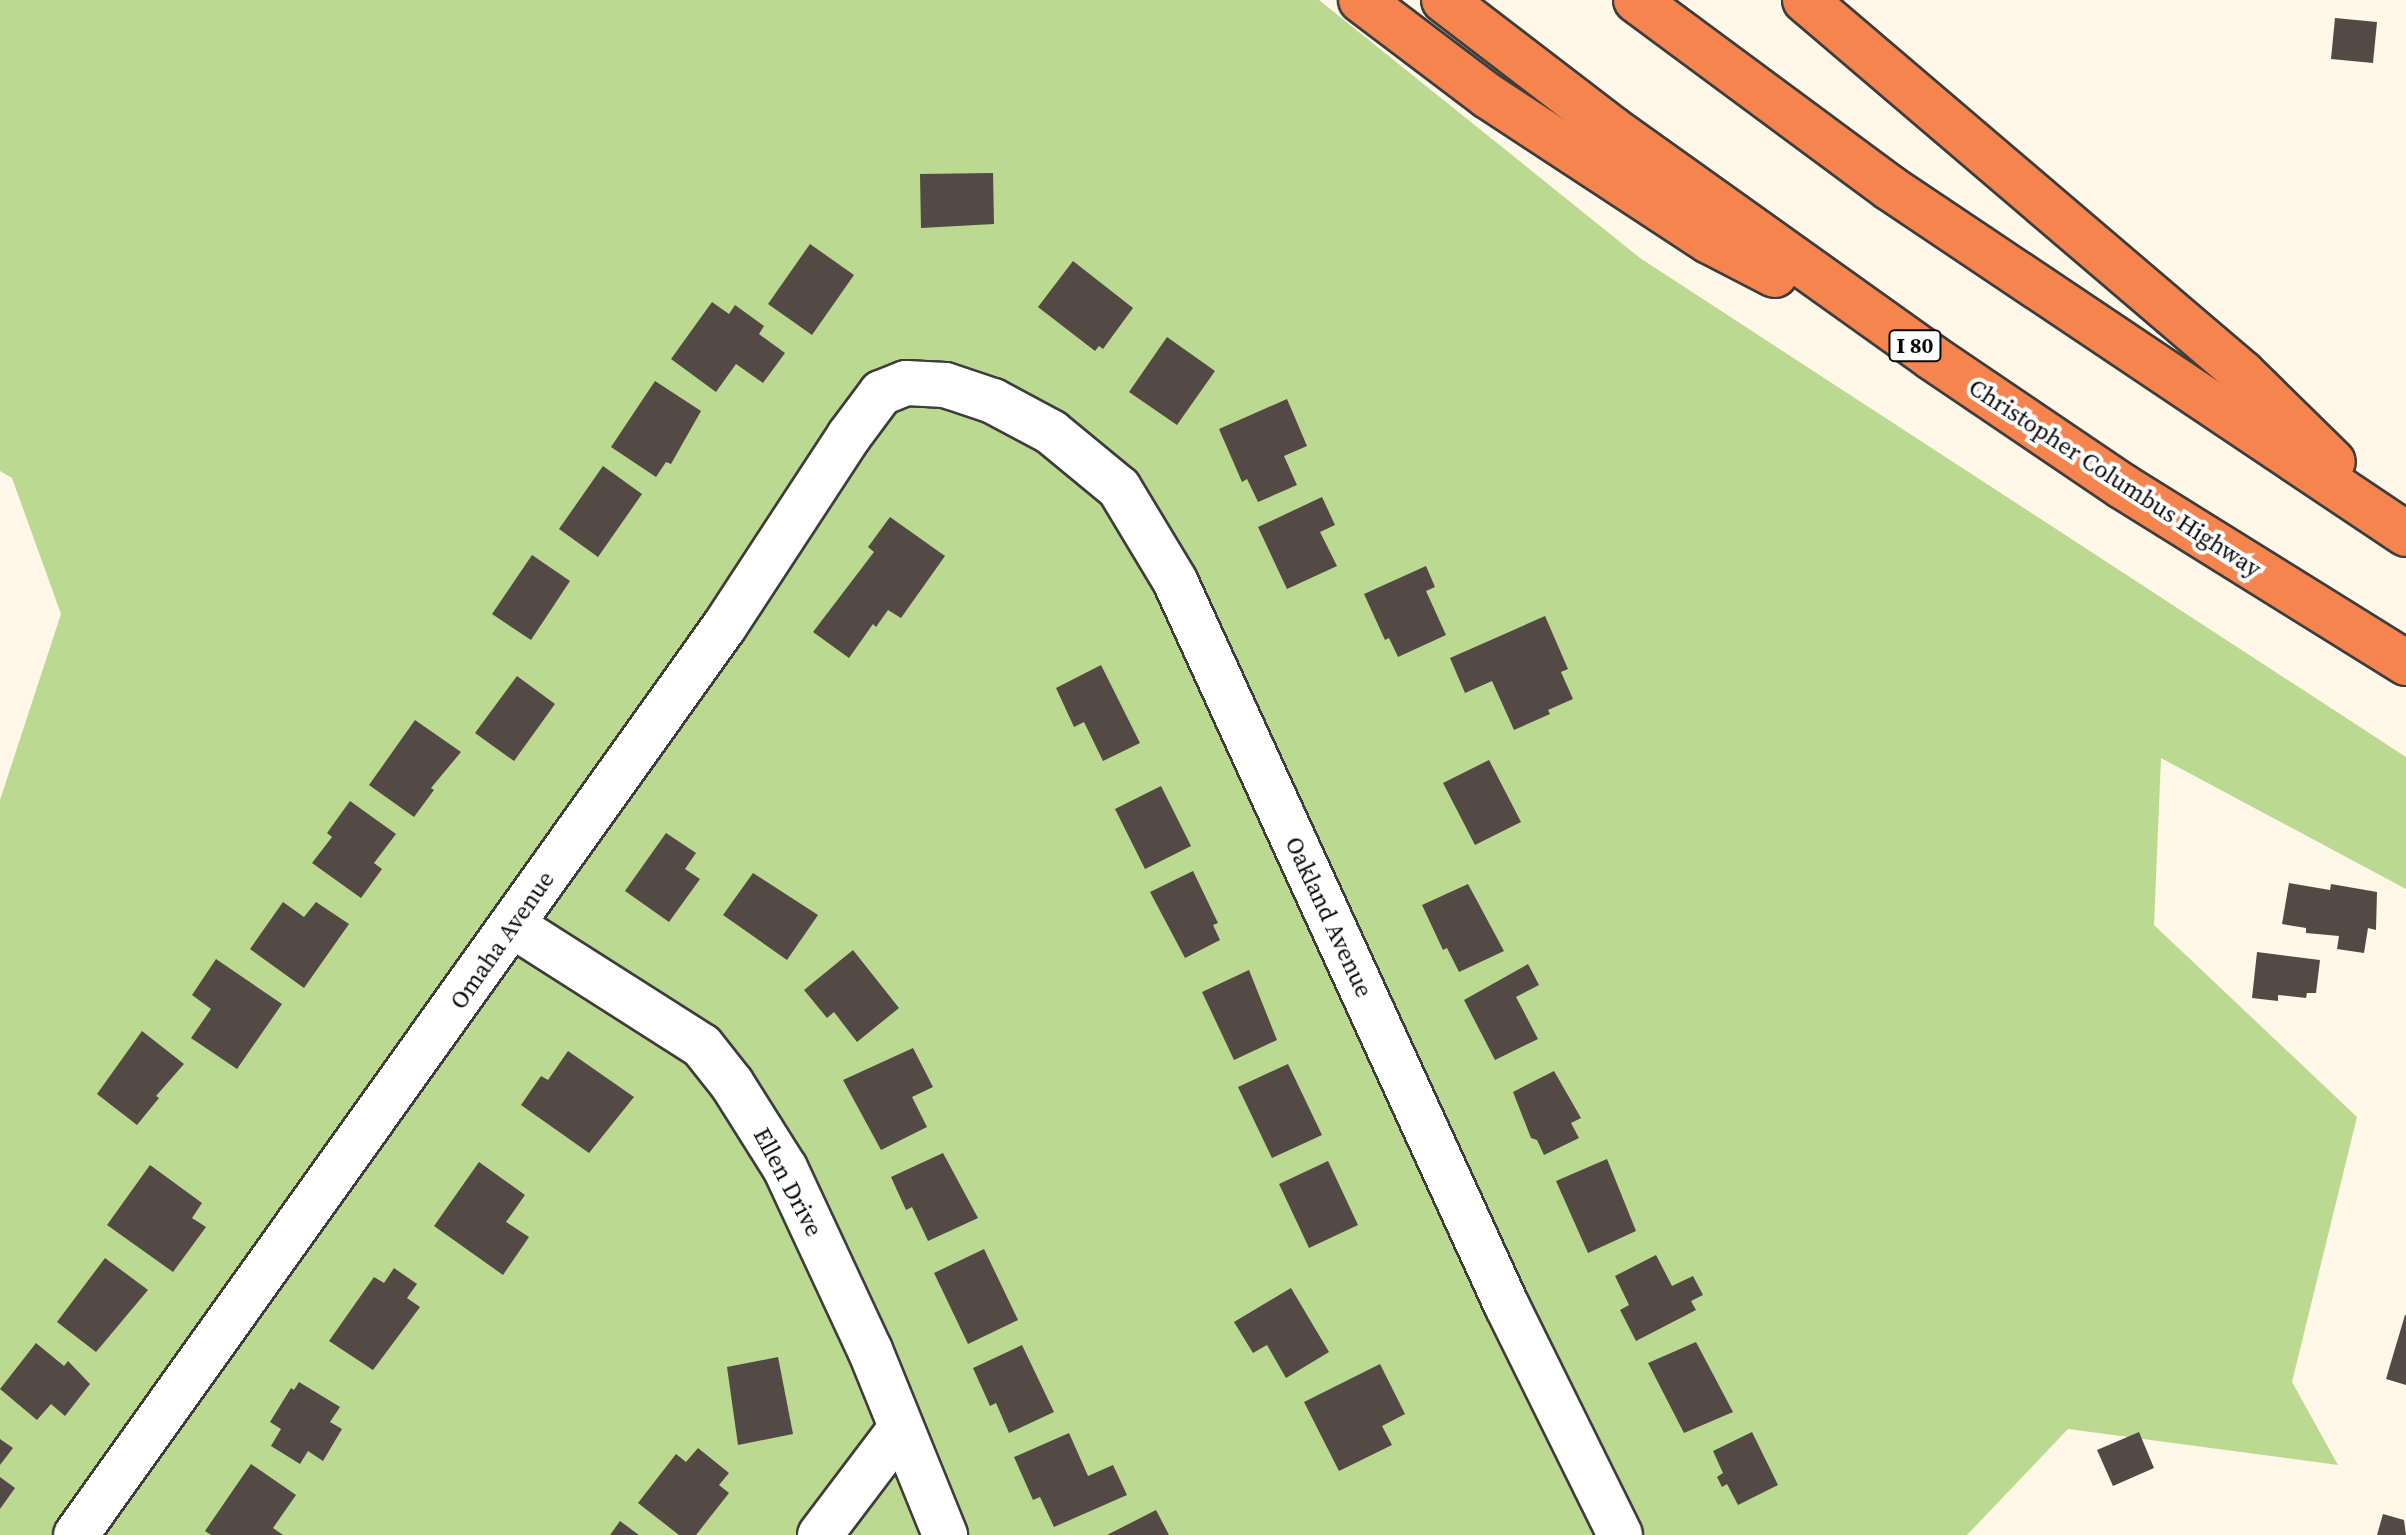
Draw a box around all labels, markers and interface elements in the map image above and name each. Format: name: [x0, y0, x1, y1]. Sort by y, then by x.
road number: I 80: [1887, 328, 1943, 364]
street label: Christopher Columbus Highway: [1964, 373, 2266, 583]
street label: Oakland Avenue: [1279, 832, 1379, 1002]
street label: Omaha Avenue: [444, 865, 560, 1015]
street label: Ellen Drive: [747, 1123, 829, 1241]

